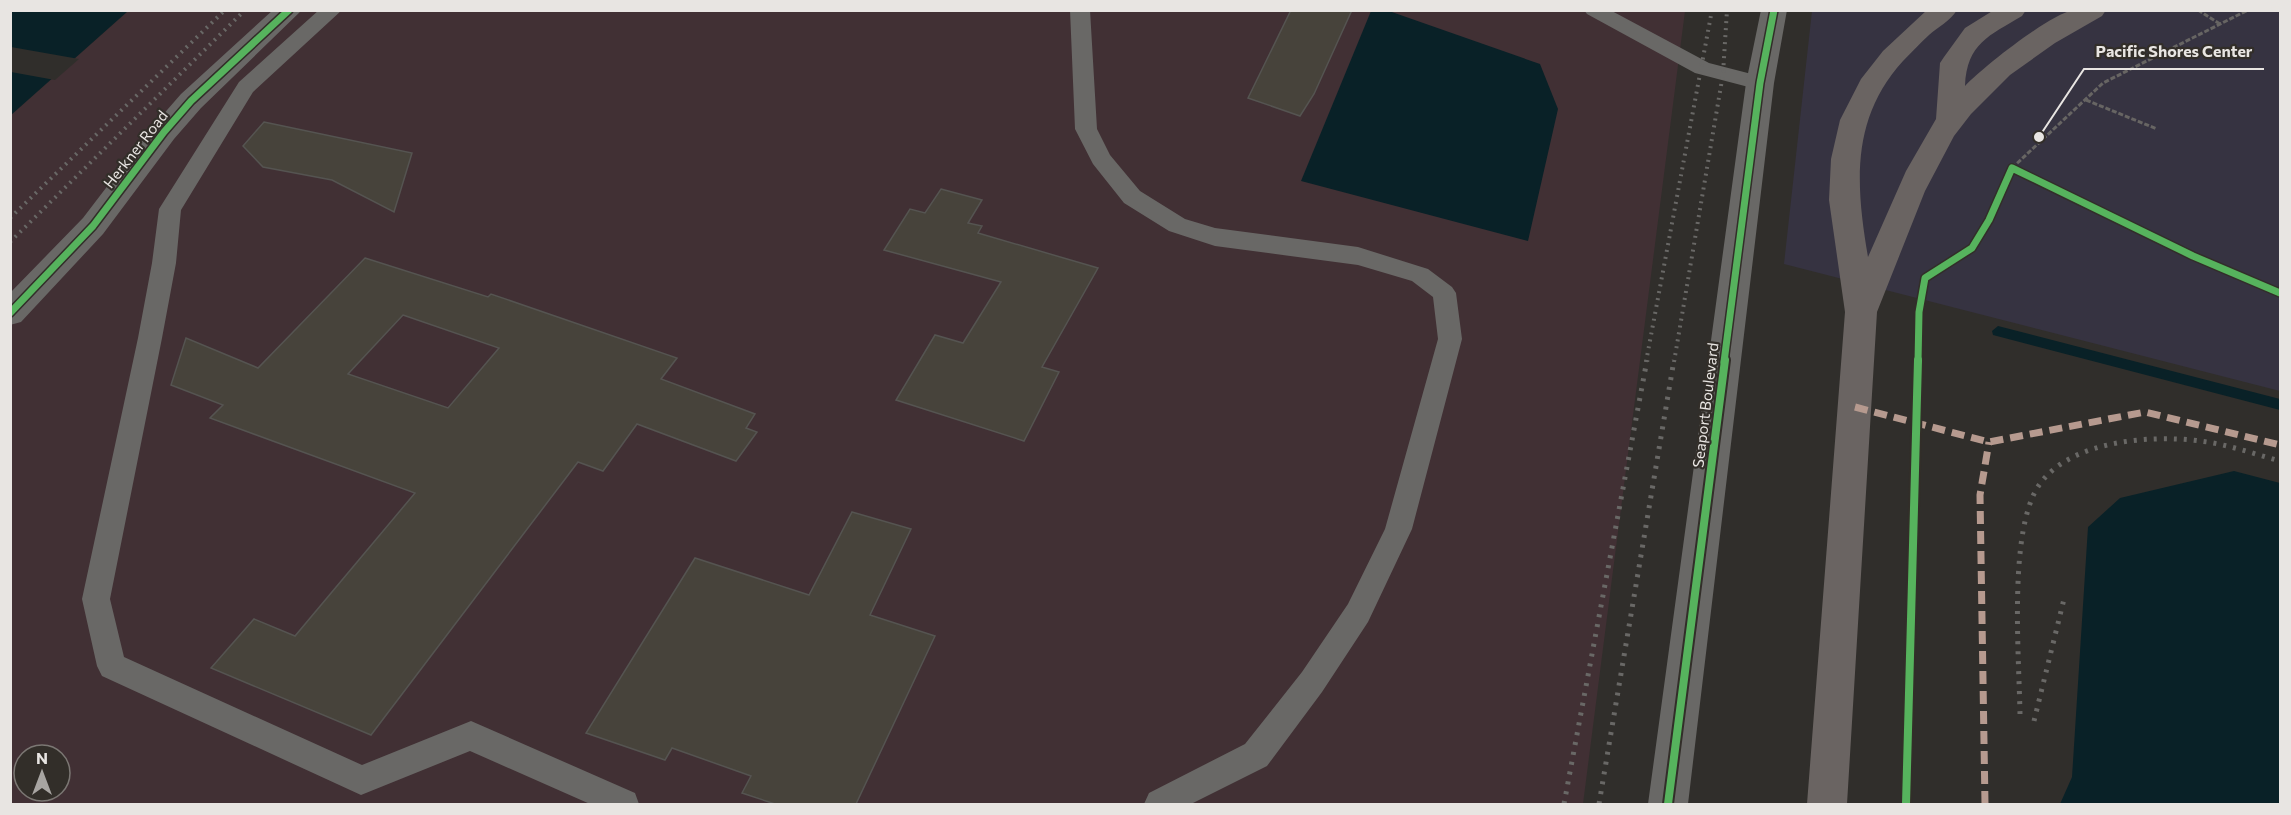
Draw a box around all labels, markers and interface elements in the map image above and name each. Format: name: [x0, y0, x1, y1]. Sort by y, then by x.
callout: Pacific Shores Center: [2084, 35, 2264, 69]
text: Pacific Shores Center: [2096, 41, 2253, 60]
street label: Herkner Road: [99, 107, 171, 191]
street label: Seaport Boulevard: [1688, 341, 1722, 469]
north arrow: [12, 743, 72, 803]
text: N: [36, 748, 48, 767]

